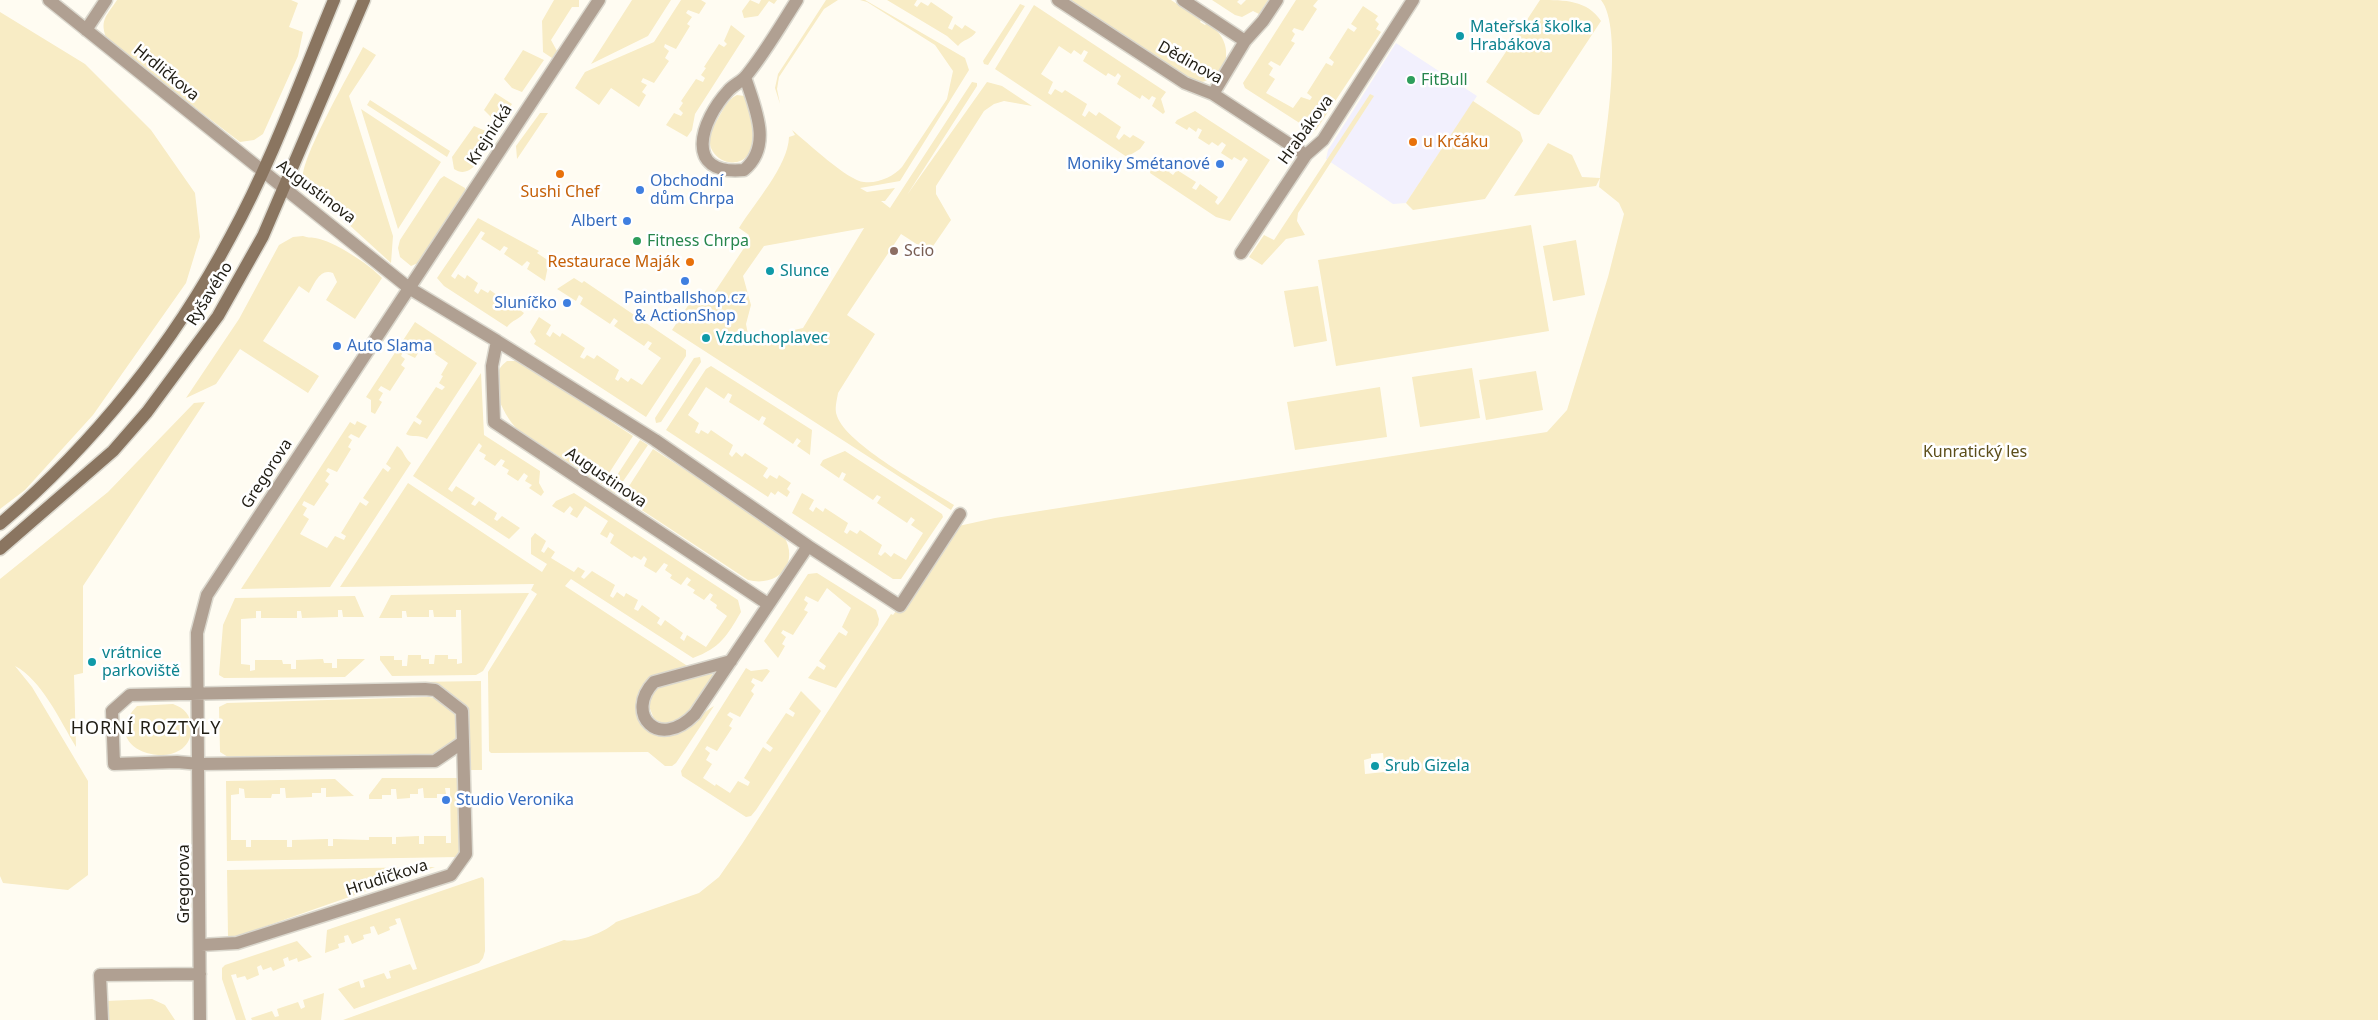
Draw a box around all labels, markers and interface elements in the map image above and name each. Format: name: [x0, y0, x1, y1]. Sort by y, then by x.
place label: Mateřská školka Hrabákova: [1470, 17, 1592, 55]
marker: Mateřská školka Hrabákova: [1454, 30, 1466, 42]
street label: Dědinova: [1154, 37, 1226, 89]
street label: Hrdličkova: [129, 41, 203, 105]
place label: FitBull: [1421, 70, 1468, 90]
marker: FitBull: [1405, 74, 1417, 86]
street label: Hrabákova: [1274, 92, 1338, 168]
street label: Krejnická: [463, 101, 517, 169]
place label: u Krčáku: [1423, 132, 1488, 152]
marker: u Krčáku: [1407, 136, 1419, 148]
place label: Moniky Smétanové: [1067, 154, 1210, 174]
street label: Augustinova: [273, 156, 359, 228]
marker: Moniky Smétanové: [1214, 158, 1226, 170]
marker: Sushi Chef: [554, 168, 566, 180]
place label: Obchodní dům Chrpa: [650, 171, 734, 209]
place label: Sushi Chef: [520, 182, 600, 202]
marker: Obchodní dům Chrpa: [634, 184, 646, 196]
place label: Albert: [571, 211, 617, 231]
marker: Albert: [621, 215, 633, 227]
place label: Fitness Chrpa: [647, 231, 749, 251]
marker: Fitness Chrpa: [631, 235, 643, 247]
place label: Scio: [904, 241, 934, 261]
marker: Scio: [888, 245, 900, 257]
place label: Restaurace Maják: [547, 252, 680, 272]
marker: Restaurace Maják: [684, 256, 696, 268]
street label: Ryšavého: [183, 259, 237, 329]
place label: Slunce: [780, 261, 829, 281]
marker: Slunce: [764, 265, 776, 277]
marker: Paintballshop.cz & ActionShop: [679, 275, 691, 287]
place label: Paintballshop.cz & ActionShop: [624, 288, 746, 326]
place label: Sluníčko: [494, 293, 557, 313]
marker: Sluníčko: [561, 297, 573, 309]
place label: Vzduchoplavec: [716, 328, 828, 348]
marker: Vzduchoplavec: [700, 332, 712, 344]
place label: Auto Slama: [347, 336, 433, 356]
marker: Auto Slama: [331, 340, 343, 352]
street label: Gregorova: [237, 436, 297, 512]
park label: Kunratický les: [1923, 442, 2027, 462]
street label: Augustinova: [562, 444, 650, 512]
place label: vrátnice parkoviště: [102, 643, 180, 681]
marker: vrátnice parkoviště: [86, 656, 98, 668]
district label: HORNÍ ROZTYLY: [69, 718, 223, 740]
place label: Srub Gizela: [1385, 756, 1470, 776]
marker: Srub Gizela: [1369, 760, 1381, 772]
place label: Studio Veronika: [456, 790, 574, 810]
marker: Studio Veronika: [440, 794, 452, 806]
street label: Gregorova: [174, 844, 194, 924]
street label: Hrudičkova: [344, 856, 430, 900]

